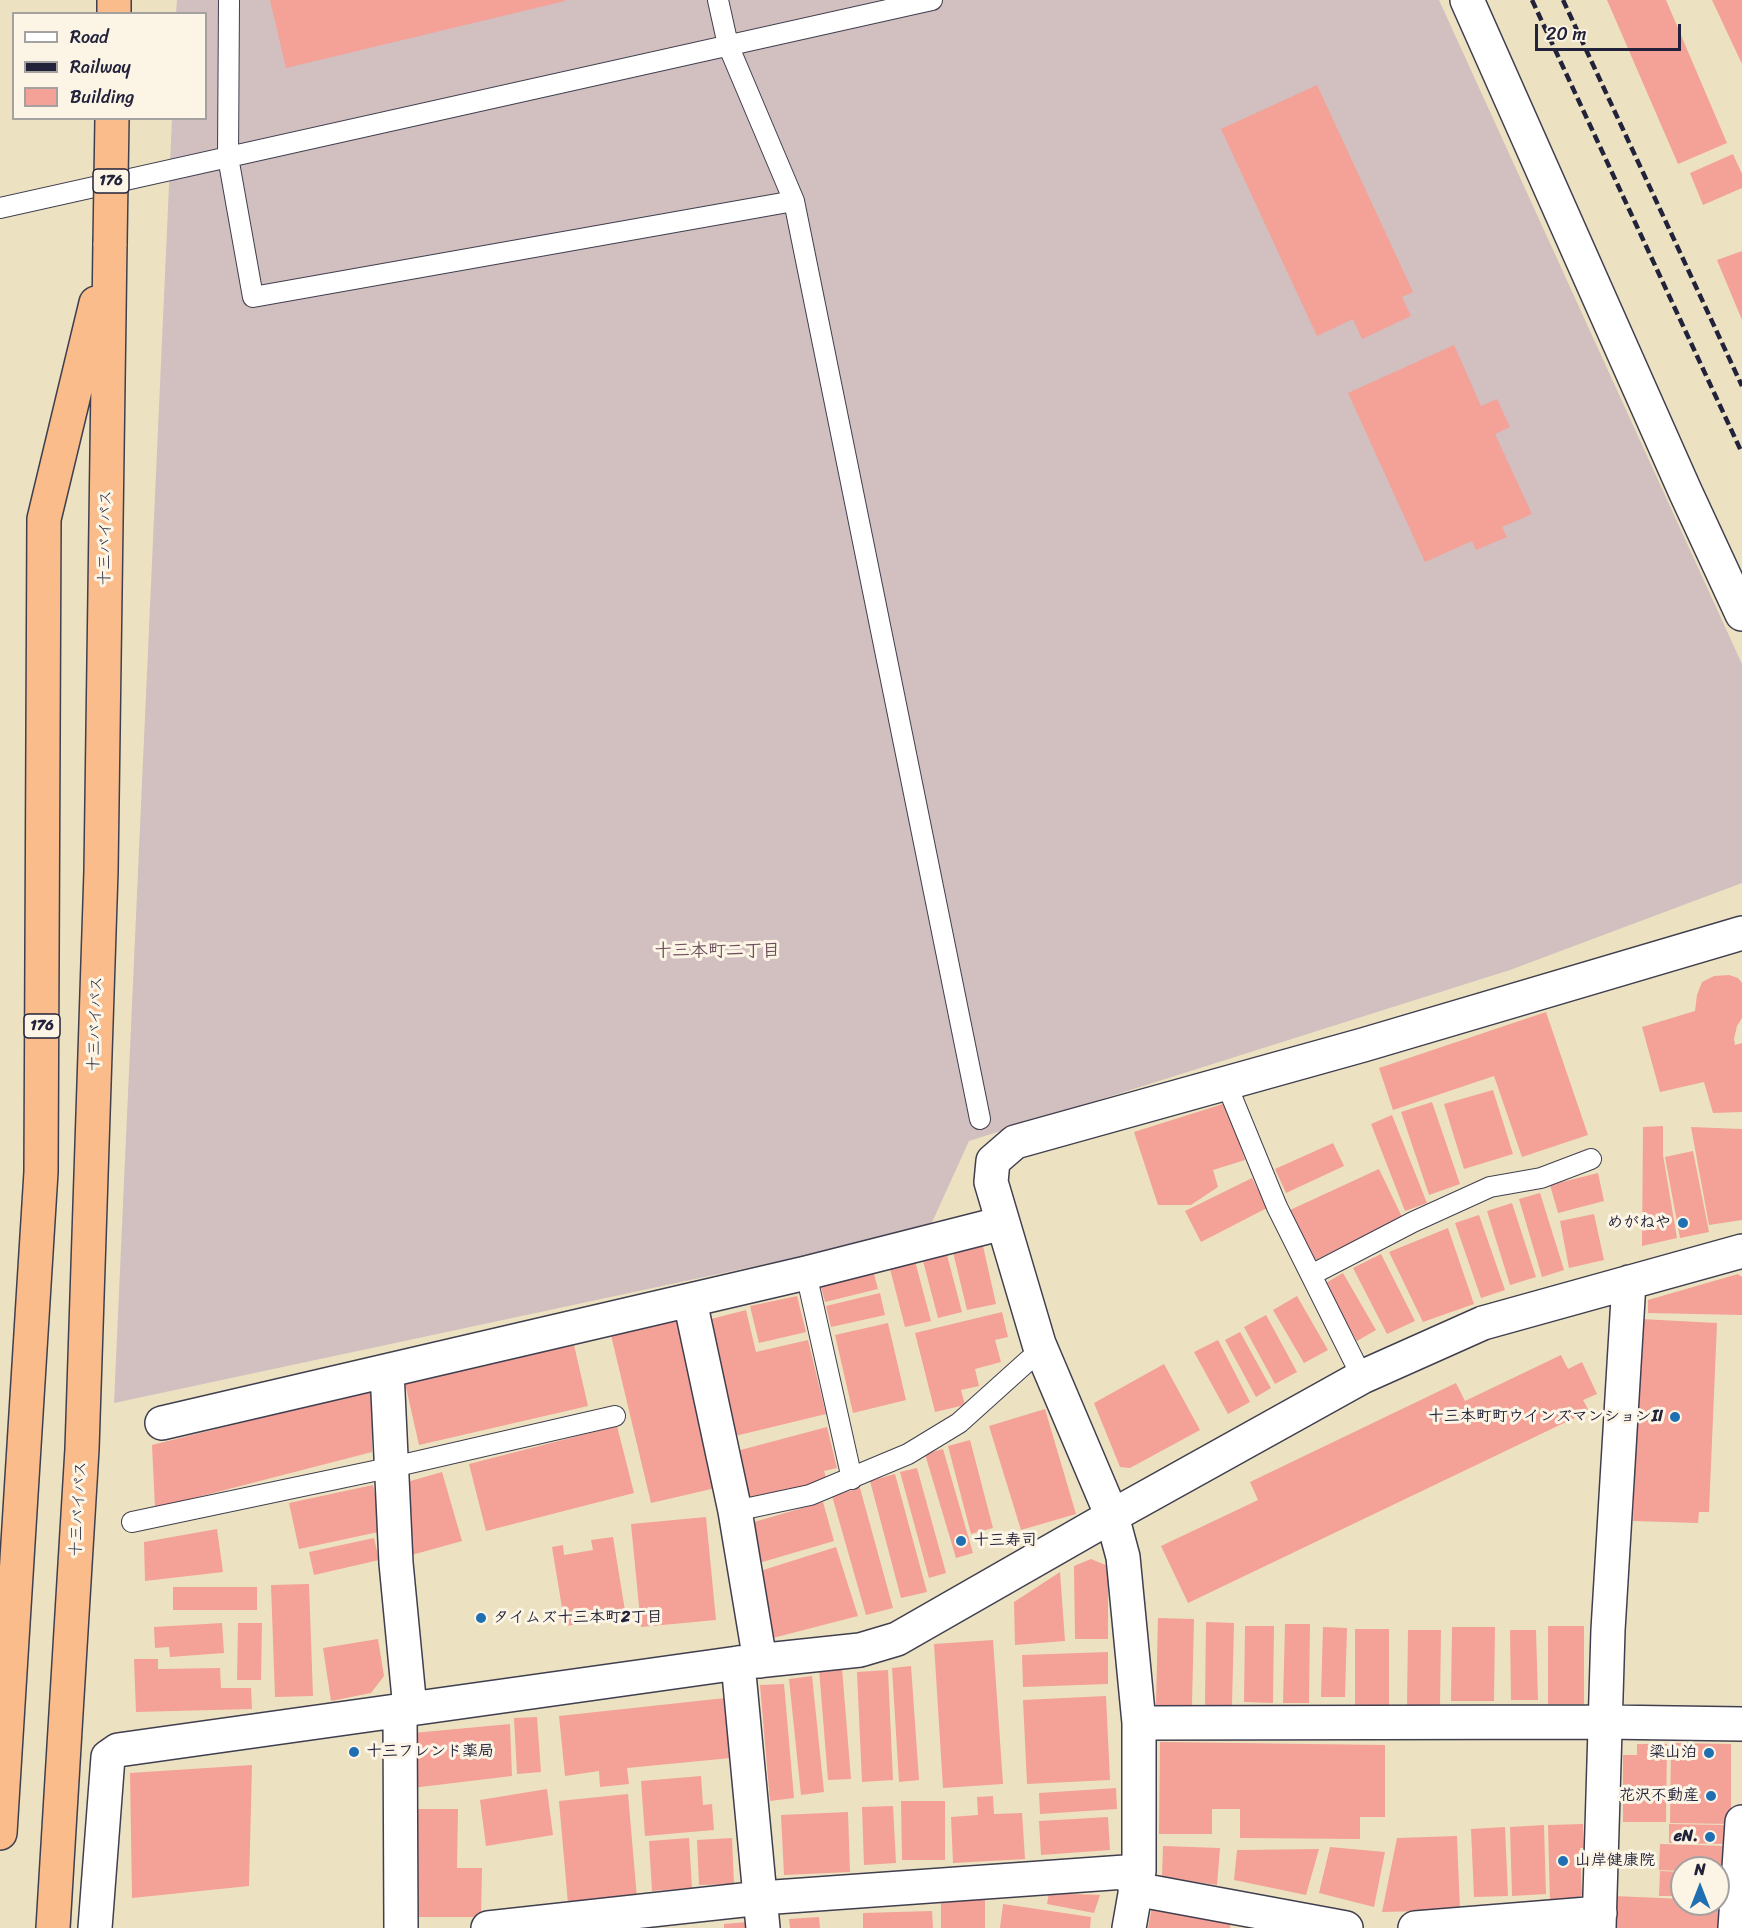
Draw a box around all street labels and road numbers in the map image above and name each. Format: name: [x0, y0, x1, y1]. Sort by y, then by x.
road number: 176: [93, 169, 129, 193]
street label: 十三バイパス: [96, 490, 116, 586]
street label: 十三バイパス: [85, 976, 107, 1072]
road number: 176: [24, 1014, 60, 1038]
street label: 十三バイパス: [67, 1461, 91, 1557]

